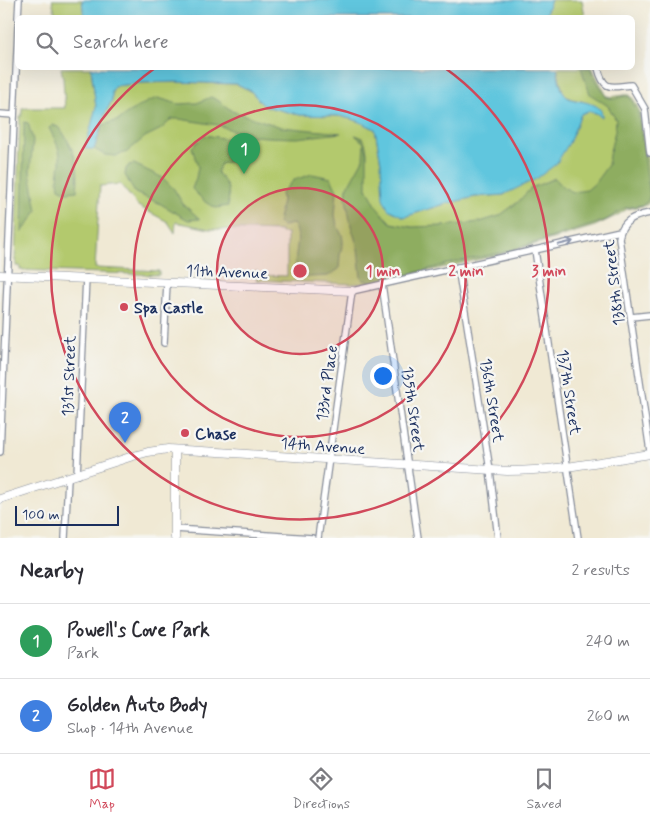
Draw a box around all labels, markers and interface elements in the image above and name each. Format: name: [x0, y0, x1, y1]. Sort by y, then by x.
search box: [15, 15, 635, 70]
icon: search: [33, 29, 61, 57]
text: Search here: [73, 30, 169, 55]
pin: 1: [228, 133, 260, 174]
one-way arrow: [558, 238, 574, 247]
street label: 138th Street: [599, 238, 630, 327]
street label: 11th Avenue: [186, 261, 268, 284]
centre of rings: [291, 262, 309, 280]
text: 1 min: [366, 262, 400, 282]
text: 2 min: [448, 262, 484, 282]
text: 3 min: [532, 262, 566, 282]
place label: Spa Castle: [134, 298, 204, 319]
marker: Spa Castle: [118, 301, 130, 313]
street label: 131st Street: [58, 334, 81, 417]
street label: 133rd Place: [312, 344, 343, 423]
street label: 137th Street: [551, 348, 586, 437]
street label: 136th Street: [474, 357, 509, 444]
your location: [370, 363, 396, 389]
street label: 135th Street: [396, 365, 429, 454]
pin: 2: [109, 402, 141, 443]
place label: Chase: [195, 424, 236, 445]
marker: Chase: [179, 427, 191, 439]
street label: 14th Avenue: [280, 433, 366, 460]
scale bar: [15, 503, 119, 526]
text: 100 m: [22, 506, 60, 524]
text: Nearby: [20, 557, 84, 585]
text: 2 results: [572, 560, 630, 581]
text: Powell's Cove Park: [67, 618, 210, 643]
text: 1: [32, 631, 40, 652]
text: 240 m: [586, 631, 630, 652]
text: Park: [67, 643, 99, 664]
text: Golden Auto Body: [67, 693, 208, 718]
text: 2: [32, 706, 40, 727]
text: 260 m: [587, 706, 630, 727]
text: Shop · 14th Avenue: [67, 718, 193, 739]
tab: Map: [88, 765, 116, 813]
tab: Directions: [293, 765, 350, 813]
tab: Saved: [526, 765, 562, 813]

